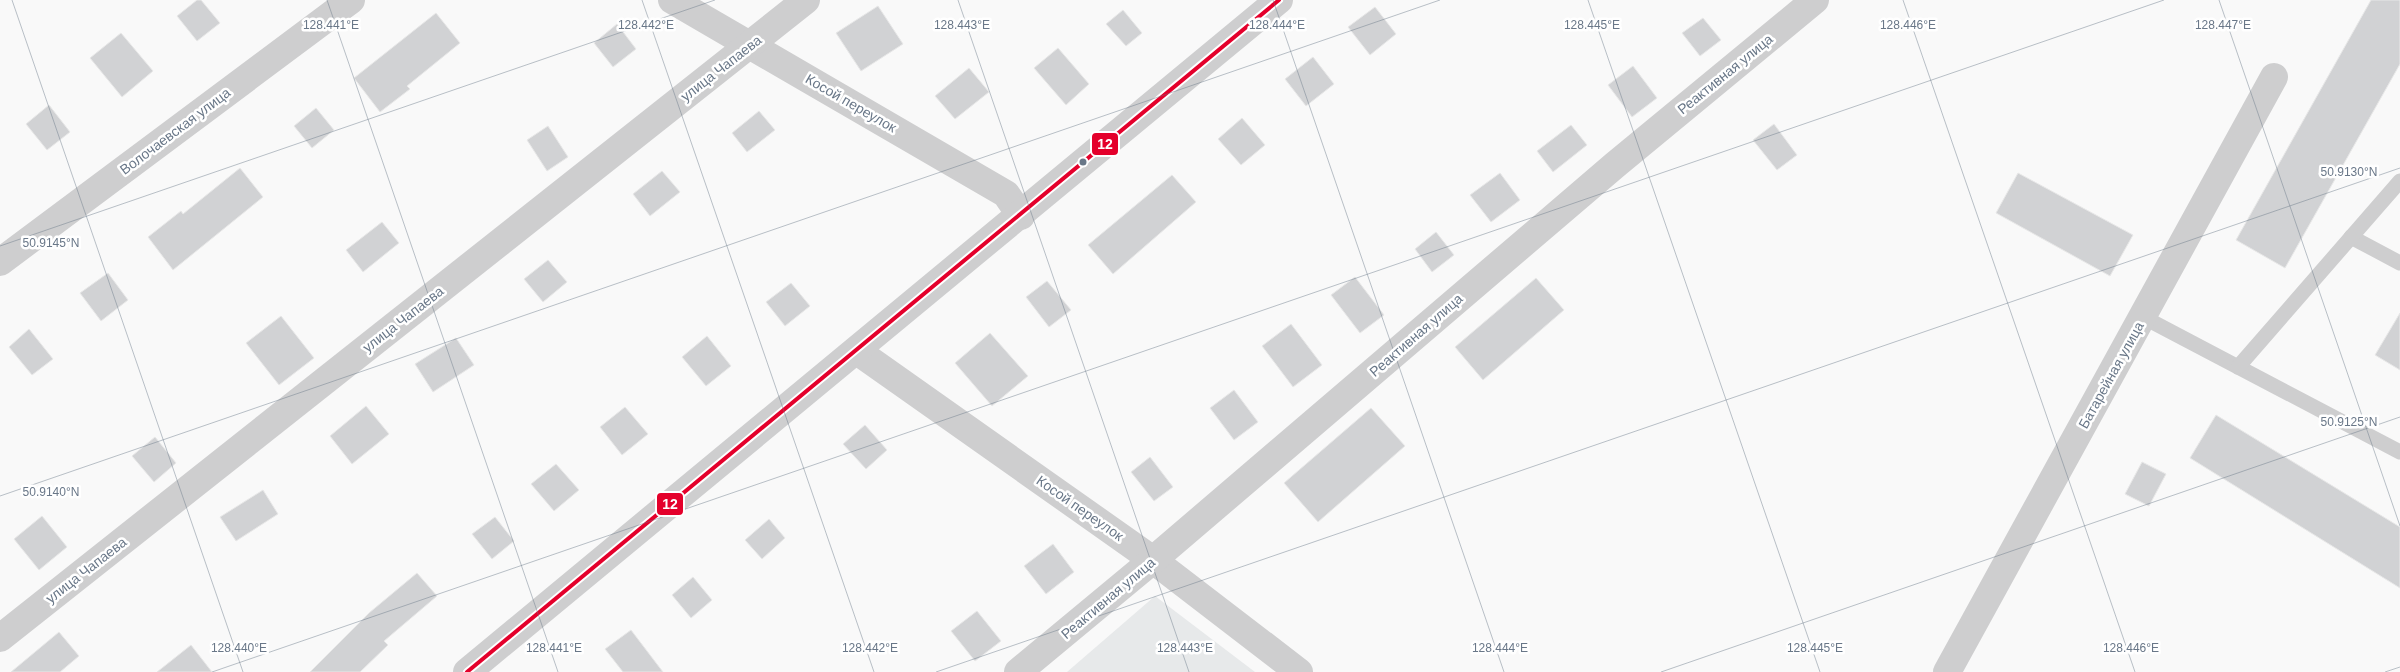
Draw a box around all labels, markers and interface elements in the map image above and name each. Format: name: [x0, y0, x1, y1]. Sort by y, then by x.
text: 128.441°E: [303, 18, 359, 32]
text: 128.442°E: [618, 18, 674, 32]
text: 128.443°E: [934, 18, 990, 32]
text: 128.444°E: [1249, 18, 1305, 32]
text: 128.445°E: [1564, 18, 1620, 32]
text: 128.446°E: [1880, 18, 1936, 32]
text: 128.447°E: [2195, 18, 2251, 32]
street label: улица Чапаева: [678, 31, 765, 104]
street label: Реактивная улица: [1674, 31, 1776, 117]
street label: Косой переулок: [803, 70, 900, 136]
street label: Волочаевская улица: [117, 84, 233, 178]
line badge: 12: [1091, 132, 1119, 156]
text: 12: [1097, 136, 1113, 152]
unlabelled marker: [1078, 157, 1088, 167]
text: 50.9130°N: [2321, 165, 2377, 179]
text: 50.9145°N: [23, 236, 79, 250]
street label: улица Чапаева: [360, 282, 447, 355]
street label: Реактивная улица: [1366, 290, 1466, 380]
street label: Батарейная улица: [2075, 319, 2147, 431]
text: 50.9125°N: [2321, 415, 2377, 429]
street label: Косой переулок: [1034, 472, 1127, 544]
text: 50.9140°N: [23, 485, 79, 499]
line badge: 12: [656, 492, 684, 516]
text: 12: [662, 496, 678, 512]
street label: улица Чапаева: [43, 533, 130, 606]
street label: Реактивная улица: [1058, 554, 1158, 642]
text: 128.440°E: [211, 641, 267, 655]
text: 128.441°E: [526, 641, 582, 655]
text: 128.442°E: [842, 641, 898, 655]
text: 128.443°E: [1157, 641, 1213, 655]
text: 128.444°E: [1472, 641, 1528, 655]
text: 128.445°E: [1787, 641, 1843, 655]
text: 128.446°E: [2103, 641, 2159, 655]

